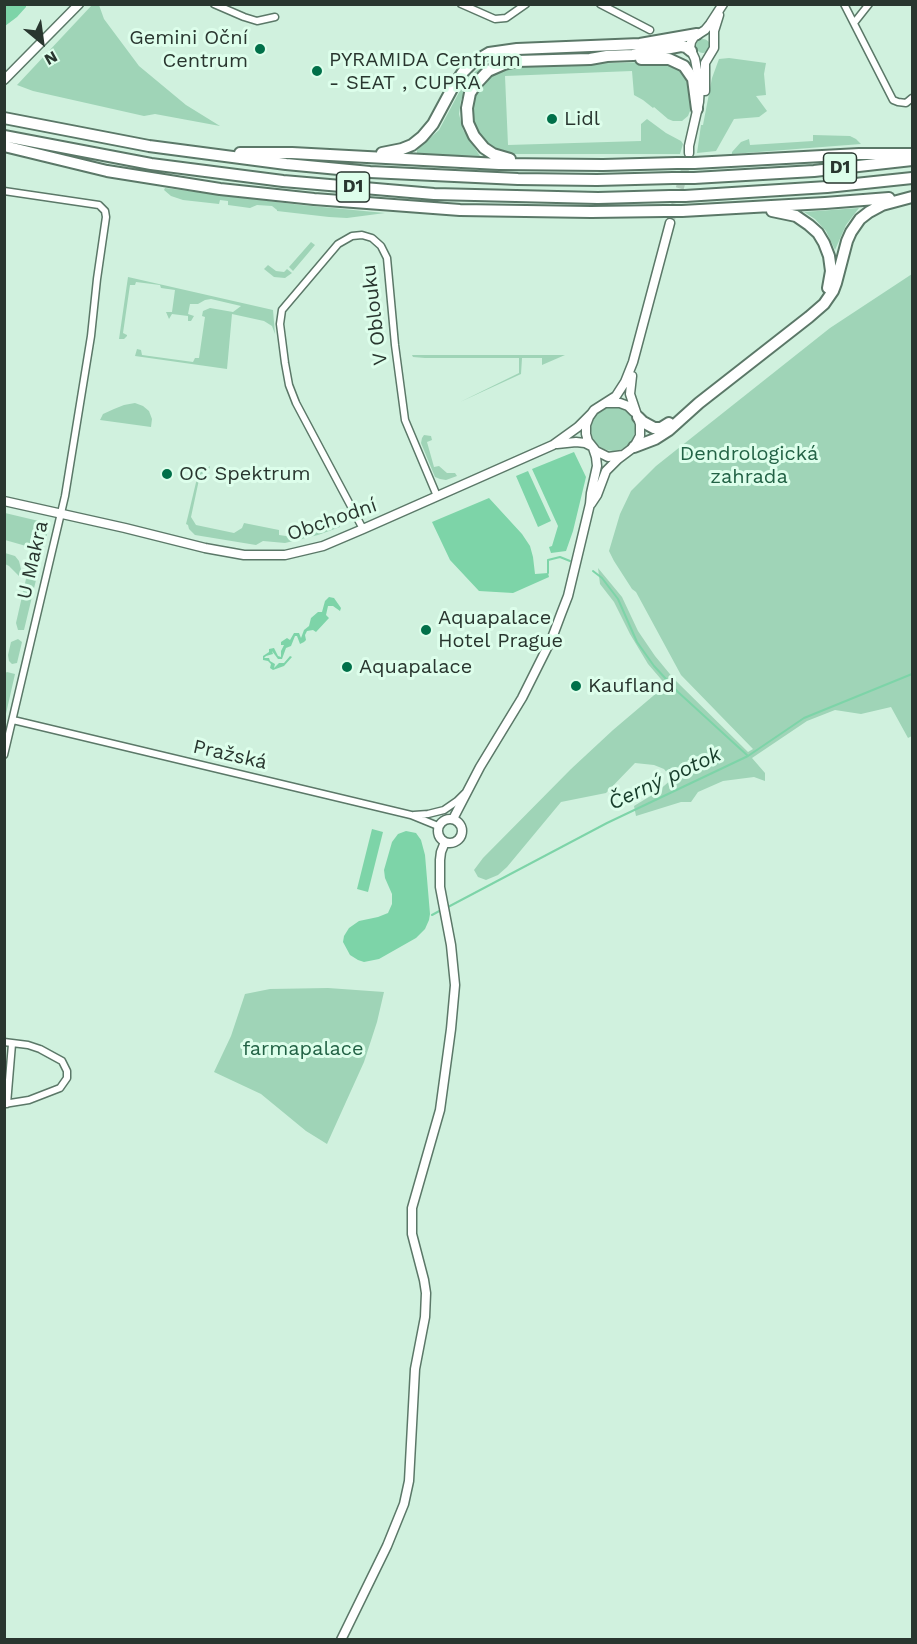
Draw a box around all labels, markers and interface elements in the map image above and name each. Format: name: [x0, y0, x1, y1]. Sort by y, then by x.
north arrow: [12, 12, 72, 72]
place label: Gemini Oční Centrum: [129, 26, 248, 73]
marker: Gemini Oční Centrum: [253, 42, 267, 56]
text: N: [41, 47, 61, 69]
place label: PYRAMIDA Centrum - SEAT , CUPRA: [329, 48, 521, 95]
marker: PYRAMIDA Centrum - SEAT , CUPRA: [310, 64, 324, 78]
place label: Lidl: [564, 107, 600, 131]
marker: Lidl: [545, 112, 559, 126]
road number: D1: [824, 153, 856, 183]
road number: D1: [336, 172, 370, 202]
street label: V Oblouku: [357, 263, 393, 367]
park label: Dendrologická zahrada: [680, 442, 818, 489]
place label: OC Spektrum: [179, 462, 311, 486]
marker: OC Spektrum: [160, 467, 174, 481]
street label: Obchodní: [284, 493, 380, 547]
street label: U Makra: [12, 518, 54, 602]
place label: Aquapalace Hotel Prague: [438, 606, 563, 653]
marker: Aquapalace Hotel Prague: [419, 623, 433, 637]
place label: Aquapalace: [359, 655, 472, 679]
marker: Aquapalace: [340, 660, 354, 674]
place label: Kaufland: [588, 674, 675, 698]
marker: Kaufland: [569, 679, 583, 693]
street label: Pražská: [191, 735, 269, 775]
water label: Černý potok: [605, 742, 725, 816]
park label: farmapalace: [242, 1037, 364, 1061]

